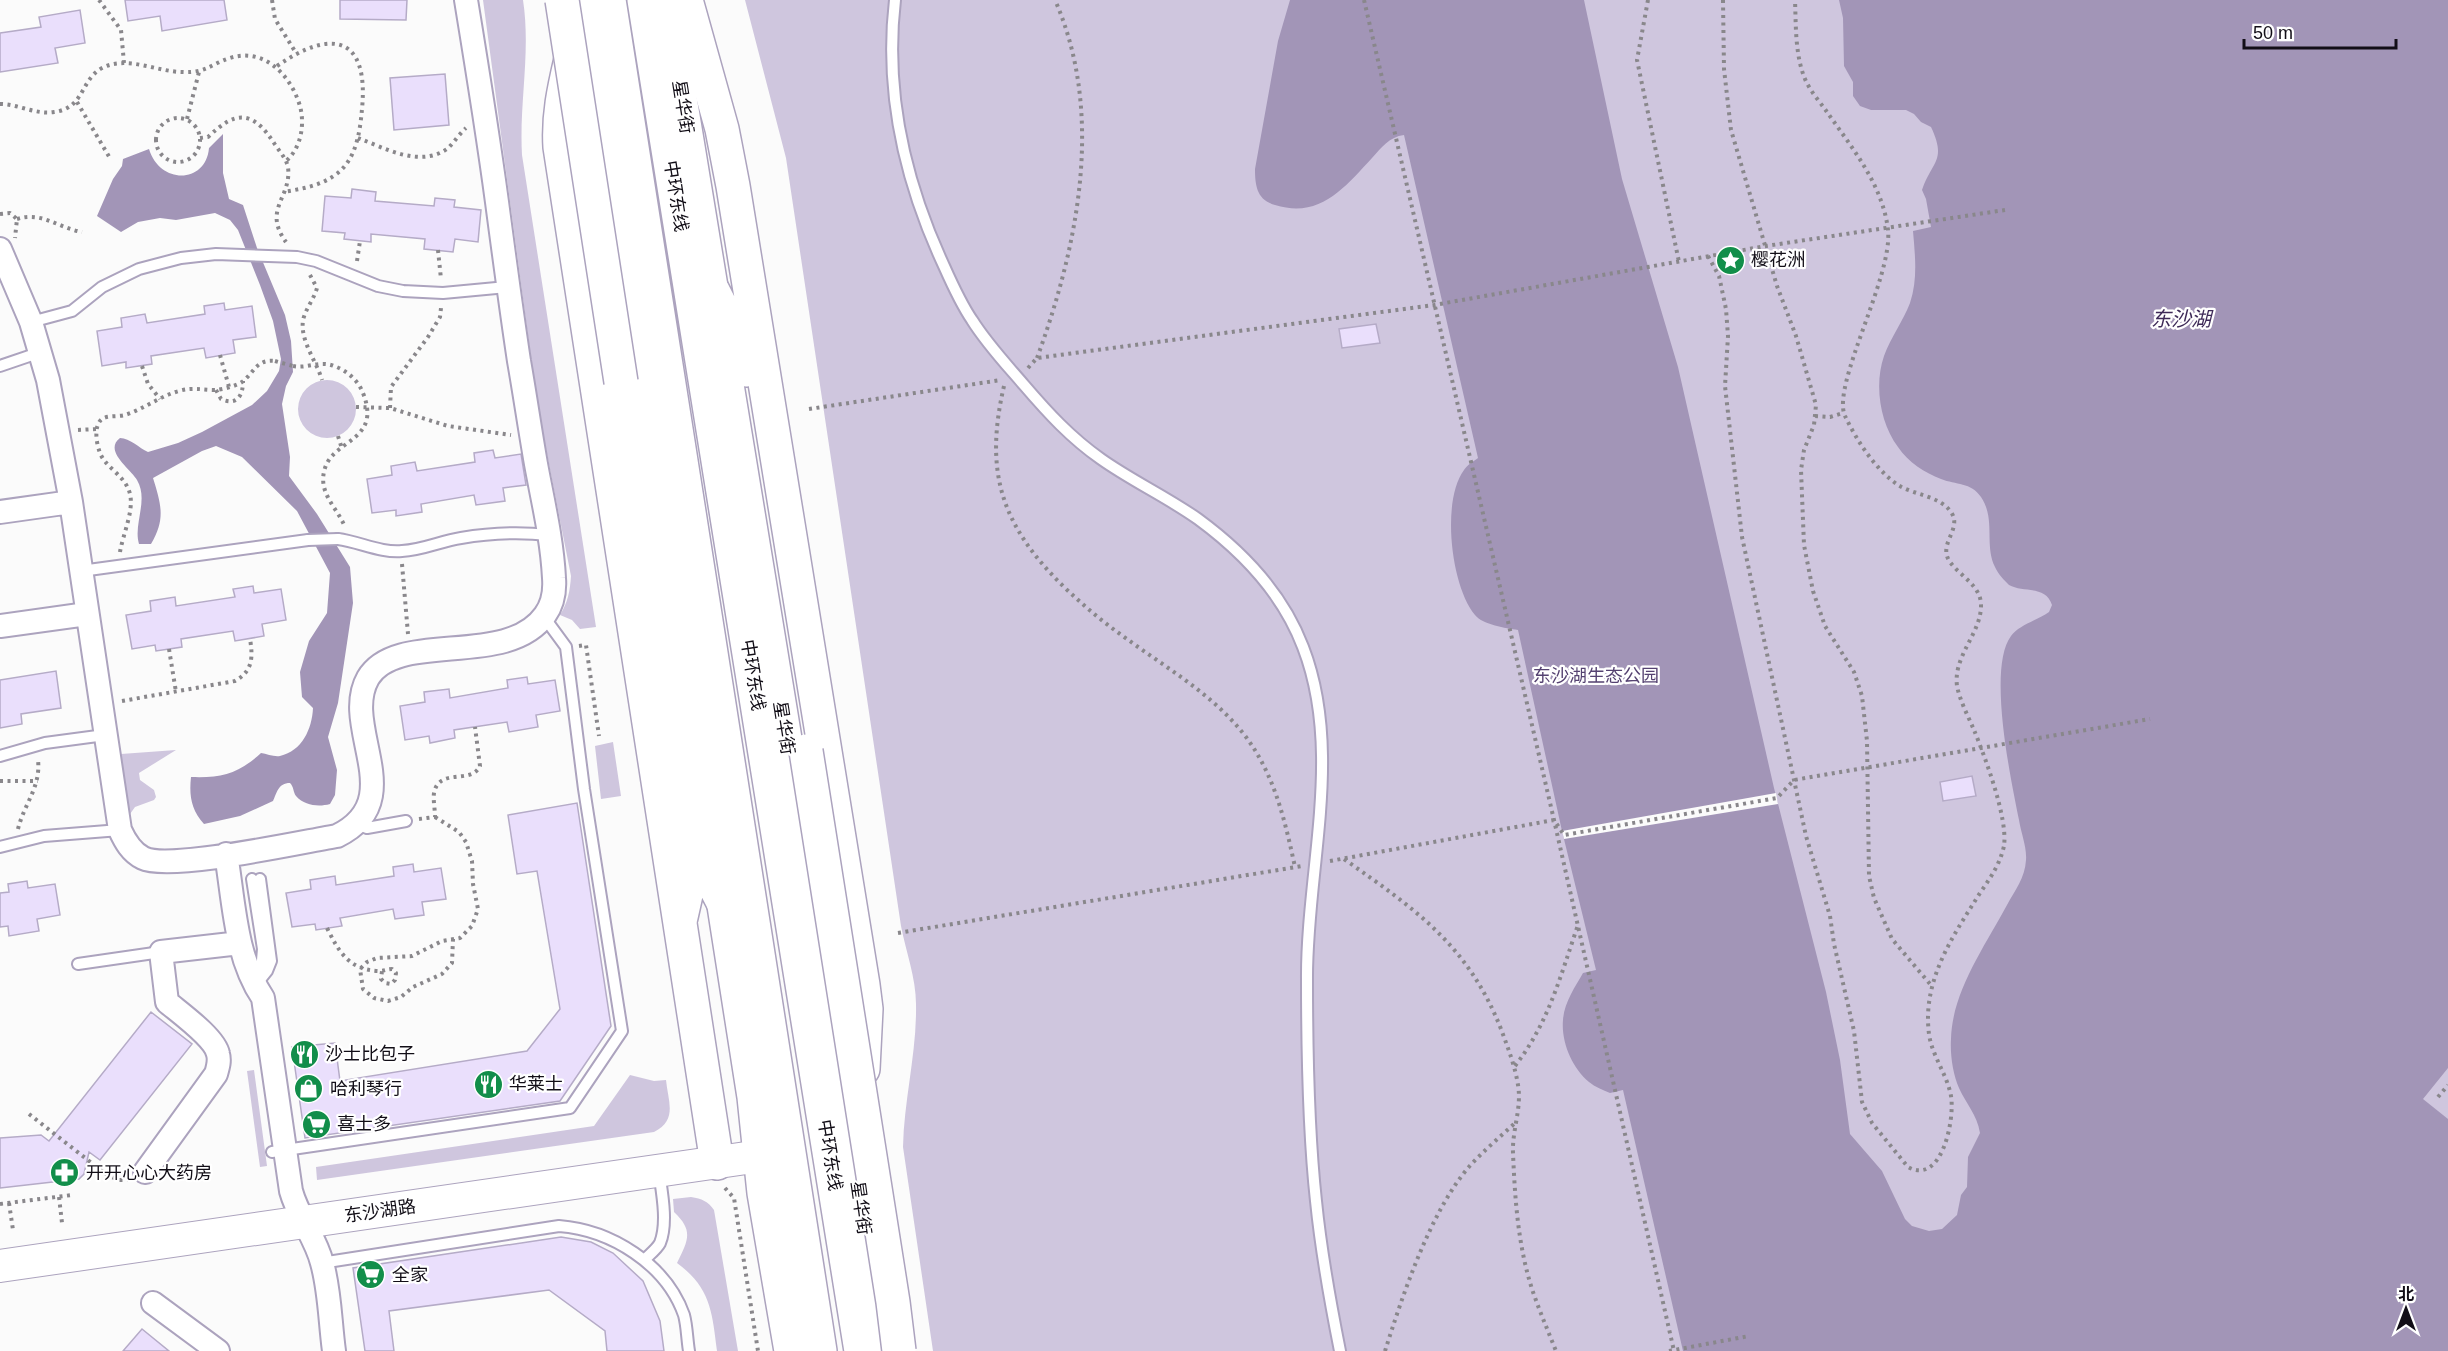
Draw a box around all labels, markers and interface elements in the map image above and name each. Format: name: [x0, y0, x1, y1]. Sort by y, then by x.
scale bar: [2244, 12, 2396, 50]
text: 50 m: [2253, 23, 2293, 43]
street label: 星华街: [669, 79, 697, 135]
street label: 中环东线: [660, 159, 692, 233]
place icon: 樱花洲: [1714, 244, 1746, 276]
place label: 樱花洲: [1751, 250, 1805, 270]
water label: 东沙湖: [2151, 308, 2214, 330]
street label: 中环东线: [737, 638, 769, 712]
park label: 东沙湖生态公园: [1533, 666, 1659, 686]
street label: 星华街: [770, 700, 798, 756]
restaurant icon: 沙士比包子: [288, 1038, 320, 1070]
place label: 沙士比包子: [325, 1044, 415, 1064]
restaurant icon: 华莱士: [472, 1068, 504, 1100]
shop icon: 哈利琴行: [293, 1073, 325, 1105]
place label: 华莱士: [509, 1074, 563, 1094]
place label: 哈利琴行: [330, 1079, 402, 1099]
supermarket icon: 喜士多: [300, 1108, 332, 1140]
place label: 喜士多: [337, 1114, 391, 1134]
street label: 中环东线: [814, 1118, 846, 1192]
pharmacy icon: 开开心心大药房: [49, 1157, 81, 1189]
place label: 开开心心大药房: [86, 1163, 212, 1183]
street label: 星华街: [847, 1180, 875, 1236]
street label: 东沙湖路: [343, 1196, 417, 1226]
supermarket icon: 全家: [355, 1259, 387, 1291]
place label: 全家: [392, 1265, 428, 1285]
north arrow: [2376, 1279, 2436, 1339]
text: 北: [2398, 1286, 2414, 1303]

